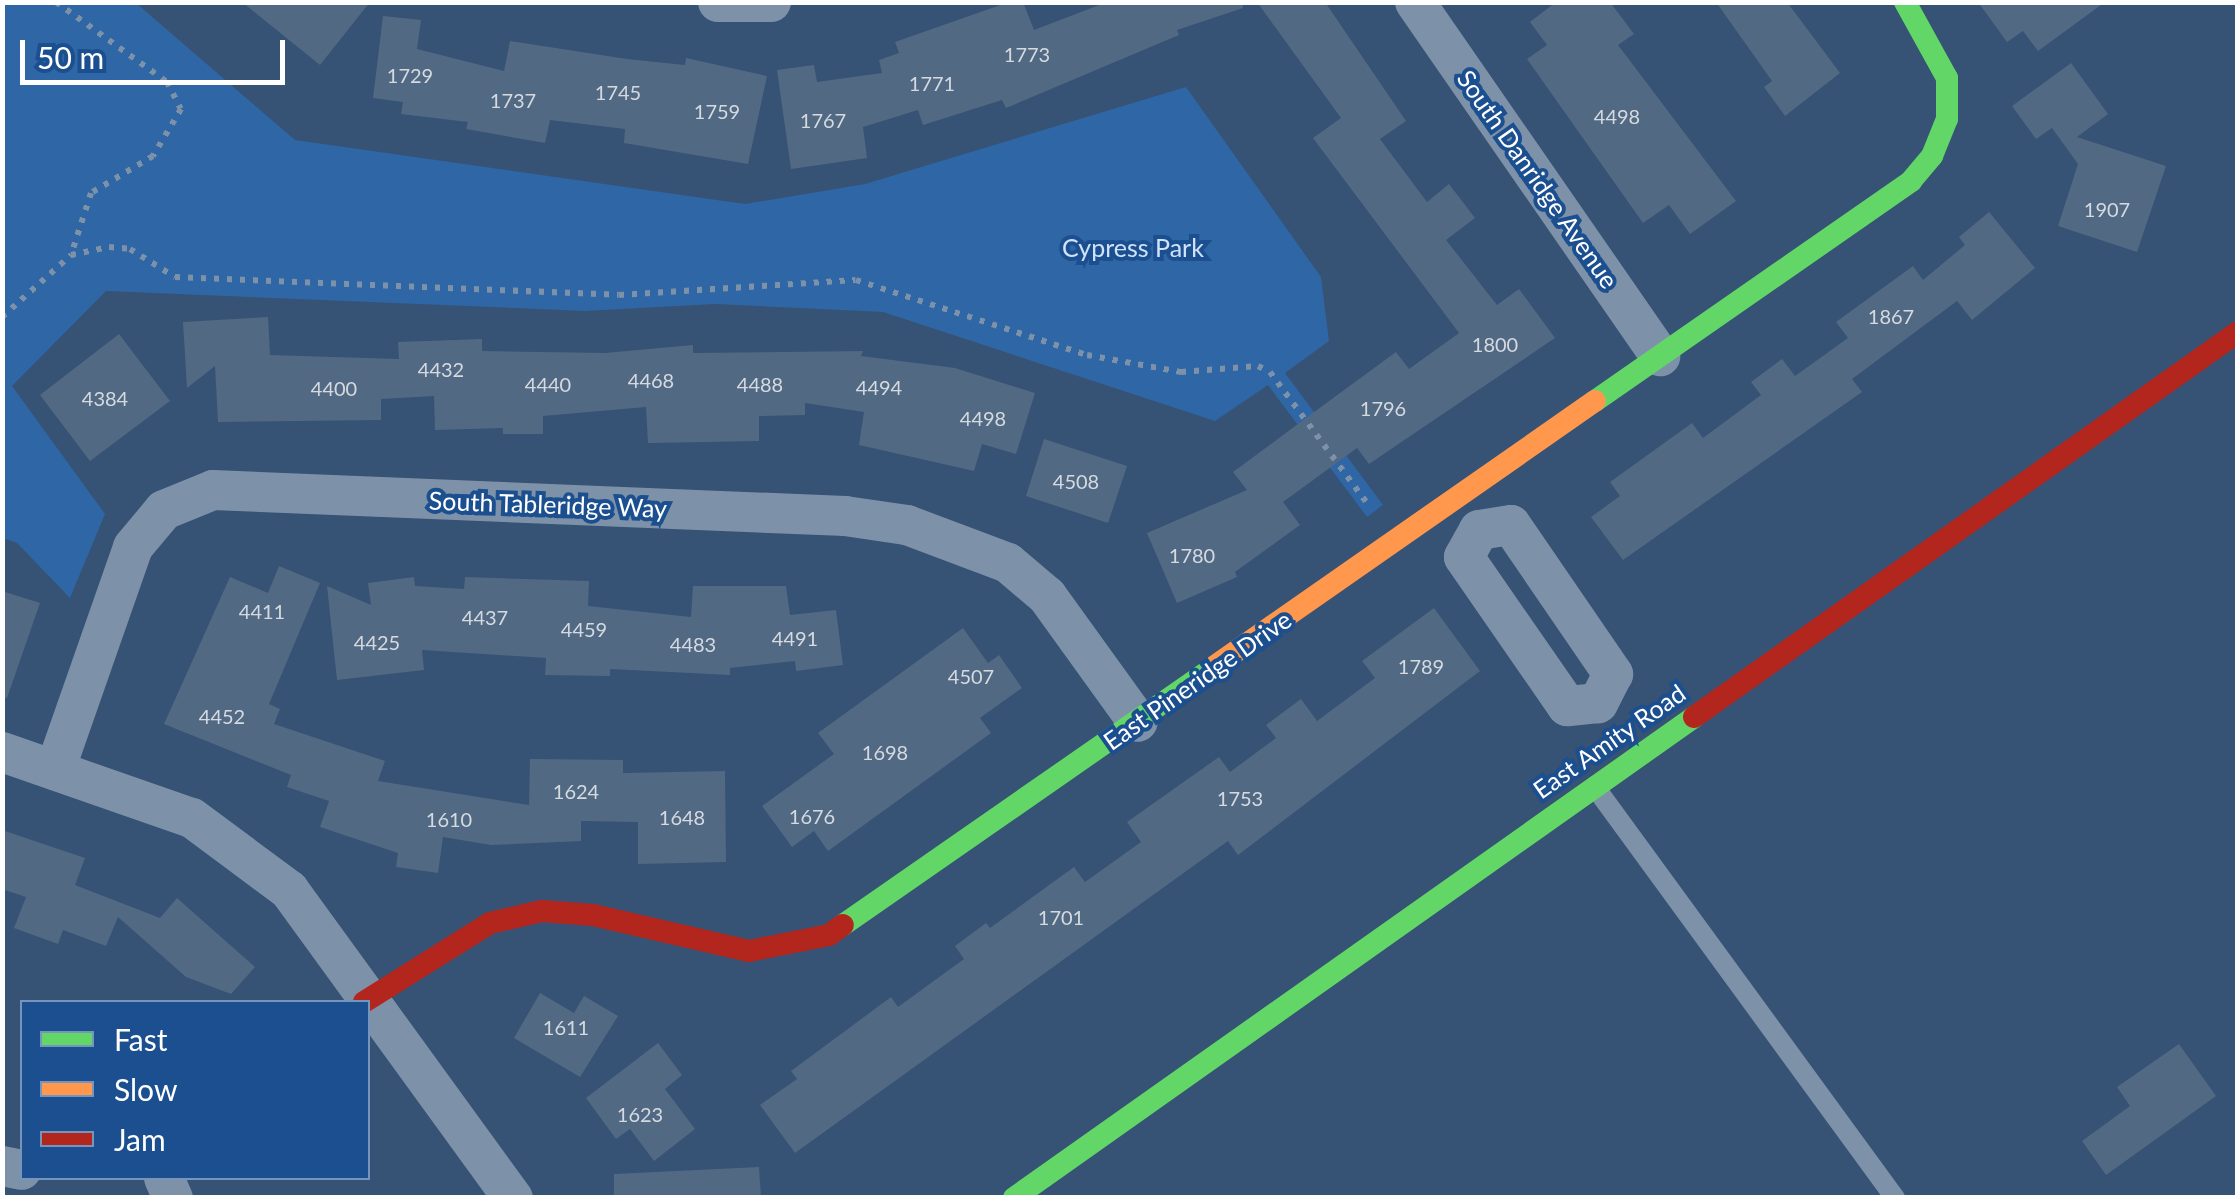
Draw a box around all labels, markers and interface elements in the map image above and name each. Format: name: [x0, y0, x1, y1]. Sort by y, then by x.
scale bar: [25, 20, 290, 82]
text: 50 m: [37, 39, 104, 75]
house number: 1773: [1004, 42, 1050, 66]
house number: 1729: [387, 63, 433, 87]
street label: South Danridge Avenue: [1451, 64, 1625, 294]
house number: 1771: [909, 71, 955, 95]
house number: 1745: [595, 80, 641, 104]
house number: 1737: [490, 88, 536, 112]
house number: 1759: [694, 99, 740, 123]
house number: 4498: [1594, 104, 1640, 128]
house number: 1767: [800, 108, 846, 132]
house number: 1907: [2084, 197, 2130, 221]
park label: Cypress Park: [1062, 232, 1204, 262]
house number: 1867: [1868, 304, 1914, 328]
house number: 1800: [1472, 332, 1518, 356]
house number: 4432: [418, 357, 464, 381]
house number: 4468: [628, 368, 674, 392]
house number: 4440: [525, 372, 571, 396]
house number: 4488: [737, 372, 783, 396]
house number: 4494: [856, 375, 902, 399]
house number: 4400: [311, 376, 357, 400]
house number: 4384: [82, 386, 128, 410]
house number: 1796: [1360, 396, 1406, 420]
house number: 4498: [960, 406, 1006, 430]
house number: 4508: [1053, 469, 1099, 493]
street label: South Tableridge Way: [428, 485, 668, 523]
house number: 1780: [1169, 543, 1215, 567]
house number: 4411: [239, 599, 285, 623]
street label: East Pineridge Drive: [1097, 604, 1297, 756]
house number: 4437: [462, 605, 508, 629]
house number: 4459: [561, 617, 607, 641]
house number: 4491: [772, 626, 818, 650]
house number: 4425: [354, 630, 400, 654]
house number: 4483: [670, 632, 716, 656]
house number: 1789: [1398, 654, 1444, 678]
house number: 4507: [948, 664, 994, 688]
street label: East Amity Road: [1527, 677, 1691, 805]
house number: 4452: [199, 704, 245, 728]
house number: 1698: [862, 740, 908, 764]
house number: 1624: [553, 779, 599, 803]
house number: 1753: [1217, 786, 1263, 810]
house number: 1676: [789, 804, 835, 828]
house number: 1648: [659, 805, 705, 829]
house number: 1610: [426, 807, 472, 831]
house number: 1701: [1038, 905, 1084, 929]
legend: [20, 1000, 370, 1180]
house number: 1611: [543, 1015, 589, 1039]
text: Fast: [114, 1021, 168, 1057]
text: Slow: [114, 1071, 177, 1107]
house number: 1623: [617, 1102, 663, 1126]
text: Jam: [114, 1121, 166, 1157]

